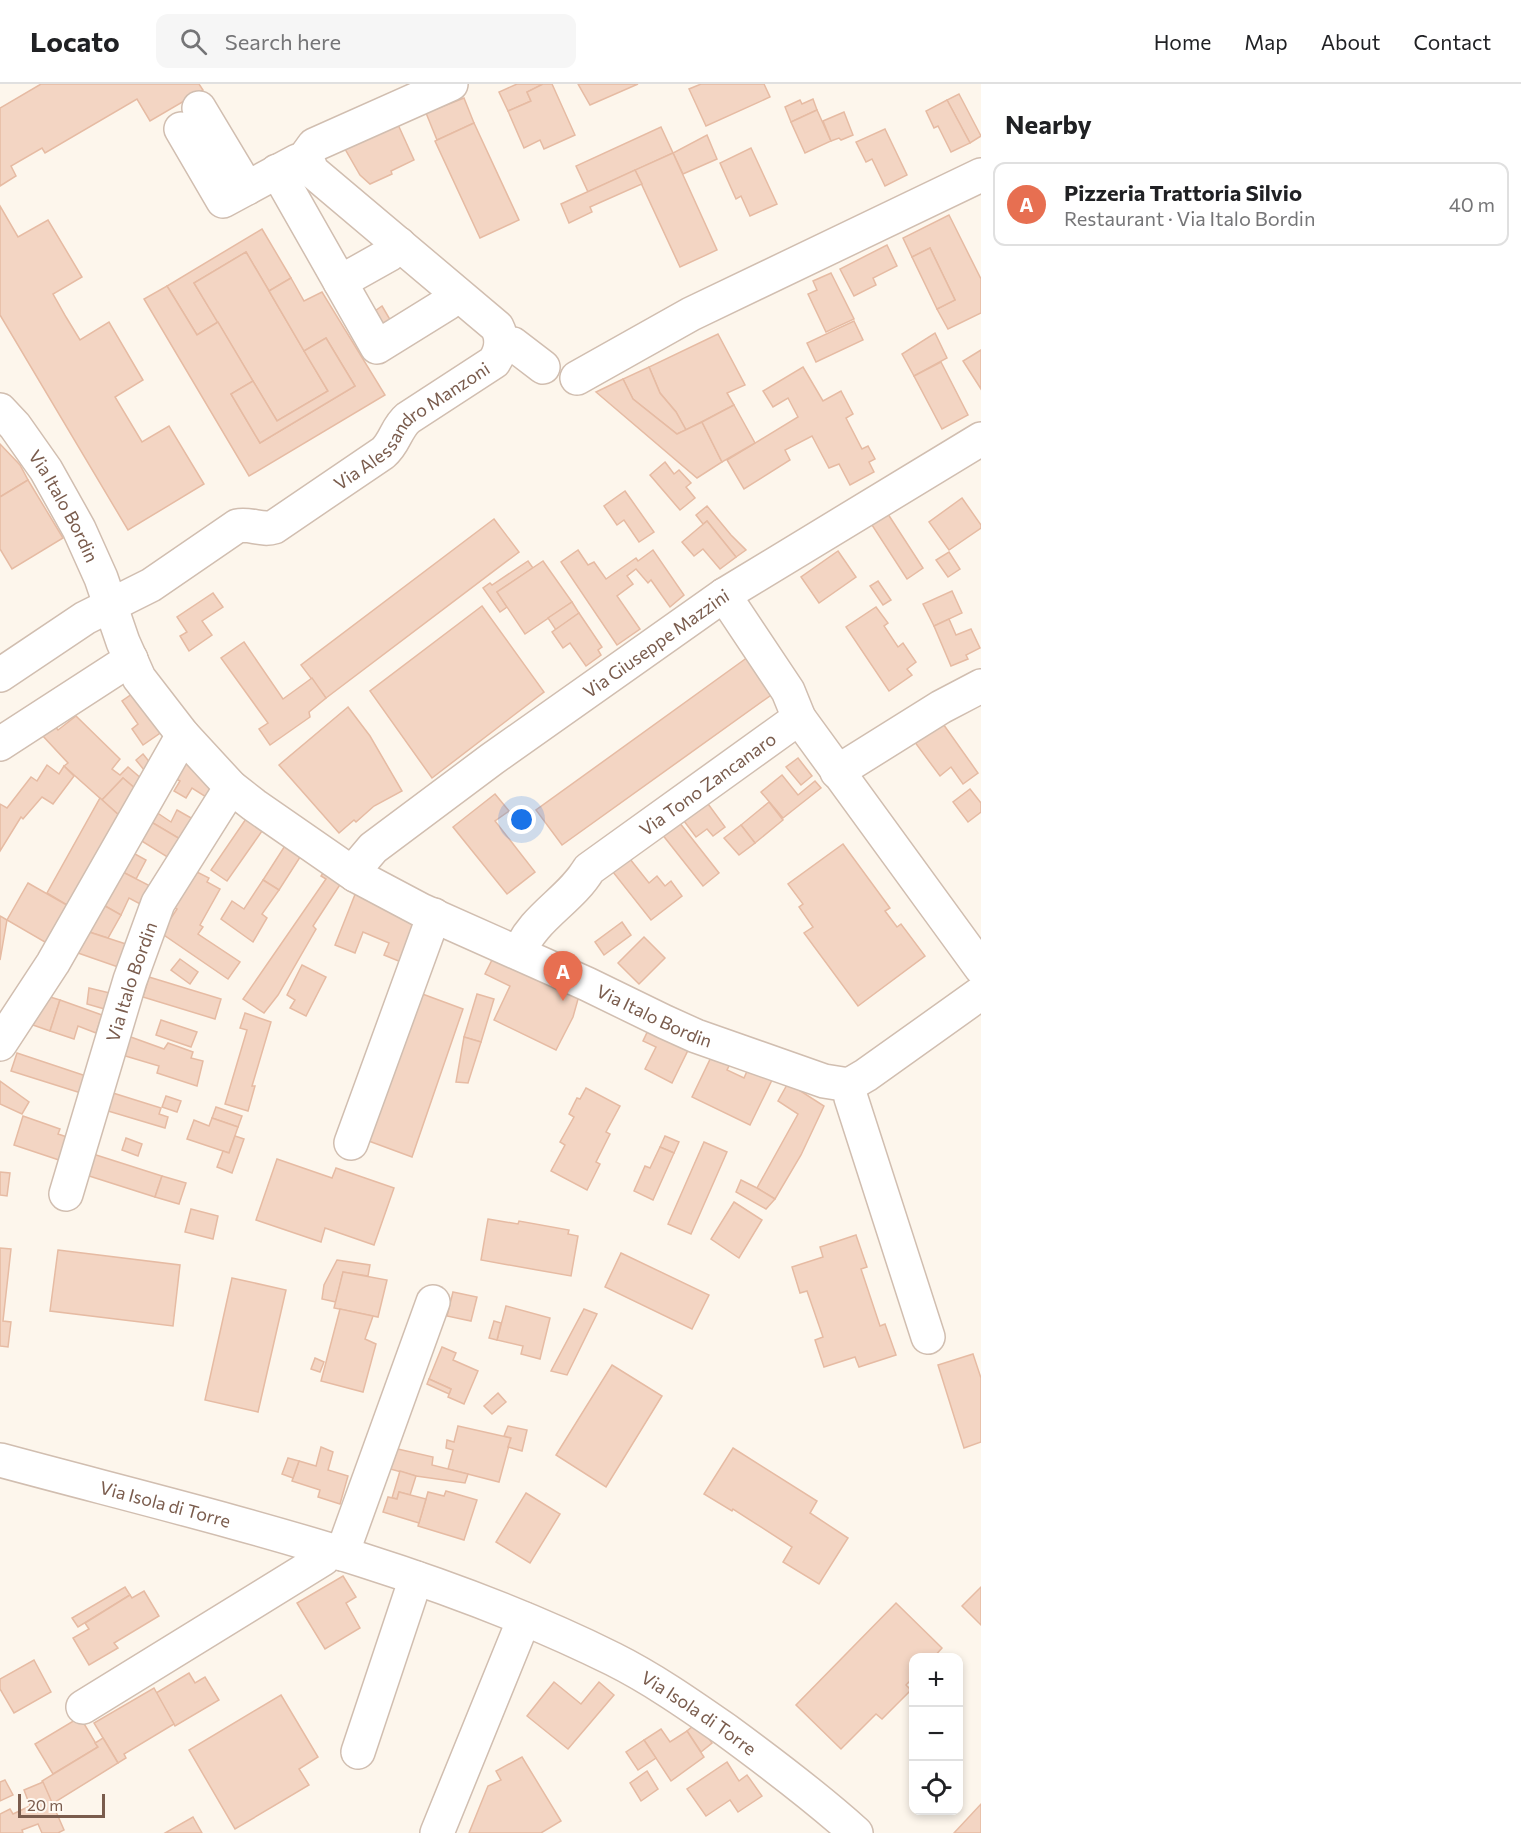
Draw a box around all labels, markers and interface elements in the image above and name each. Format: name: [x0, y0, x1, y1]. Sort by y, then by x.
search box: [156, 14, 576, 68]
text: Locato: [30, 24, 120, 58]
icon: search: [177, 25, 210, 58]
text: Search here: [225, 28, 341, 55]
text: Home: [1154, 29, 1211, 54]
text: Map: [1244, 29, 1288, 54]
text: About: [1321, 29, 1380, 54]
text: Contact: [1413, 29, 1491, 54]
text: Nearby: [1005, 108, 1092, 139]
text: Pizzeria Trattoria Silvio: [1064, 179, 1302, 206]
text: A: [1019, 192, 1034, 216]
text: 40 m: [1449, 192, 1495, 216]
text: Restaurant · Via Italo Bordin: [1064, 206, 1315, 230]
street label: Via Alessandro Manzoni: [329, 357, 494, 494]
street label: Via Italo Bordin: [24, 445, 103, 566]
street label: Via Giuseppe Mazzini: [579, 584, 733, 702]
street label: Via Tono Zancanaro: [635, 727, 780, 840]
your location: [507, 805, 536, 834]
street label: Via Italo Bordin: [101, 919, 161, 1044]
pin: A: [544, 952, 582, 1001]
street label: Via Italo Bordin: [593, 979, 715, 1052]
street label: Via Isola di Torre: [97, 1476, 233, 1532]
map controls: [909, 1653, 963, 1815]
button: +: [909, 1653, 963, 1707]
street label: Via Isola di Torre: [637, 1666, 761, 1760]
button: −: [909, 1707, 963, 1761]
button: locate: [909, 1761, 963, 1815]
scale bar: [18, 1791, 105, 1818]
text: 20 m: [27, 1795, 63, 1814]

